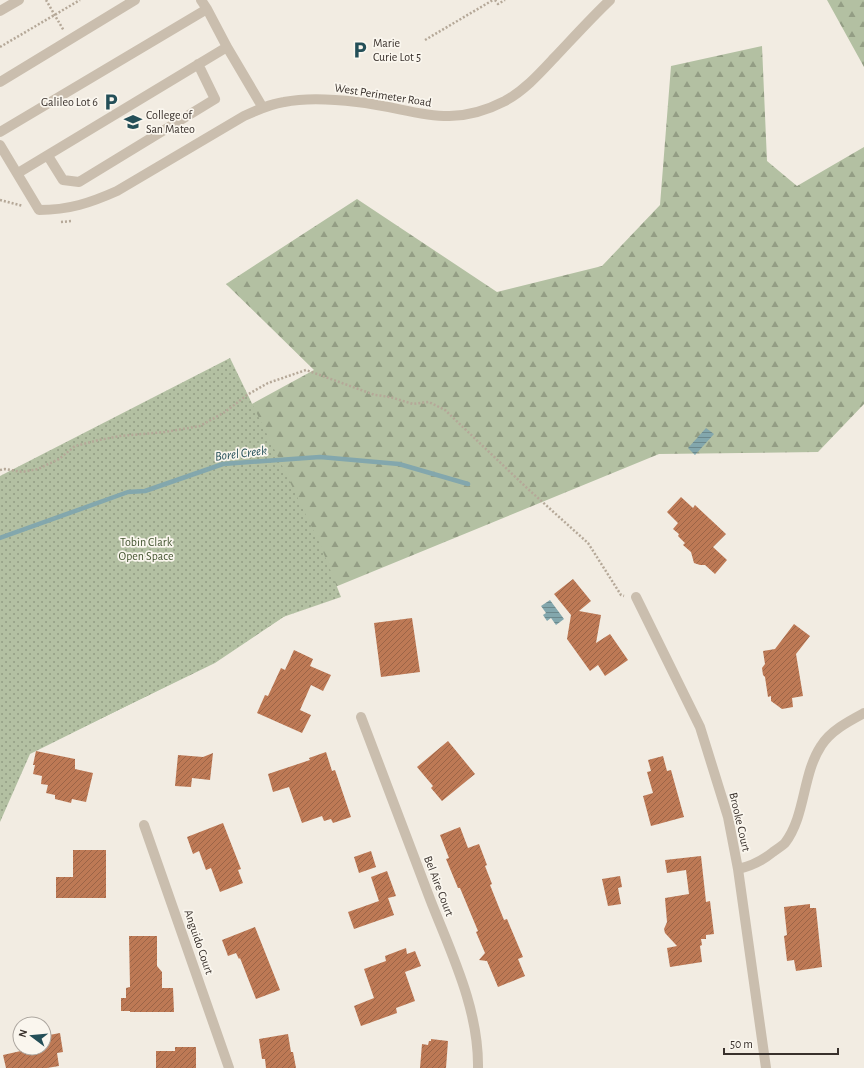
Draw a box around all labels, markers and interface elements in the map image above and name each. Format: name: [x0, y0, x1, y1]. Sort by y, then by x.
place label: Marie Curie Lot 5: [373, 37, 421, 63]
parking icon: Marie Curie Lot 5: [350, 40, 370, 60]
street label: West Perimeter Road: [334, 81, 432, 109]
parking icon: Galileo Lot 6: [101, 92, 121, 112]
place label: Galileo Lot 6: [41, 96, 98, 108]
place label: College of San Mateo: [146, 109, 195, 135]
school or university icon: College of San Mateo: [123, 112, 143, 132]
water label: Borel Creek: [214, 444, 268, 464]
park label: Tobin Clark Open Space: [119, 536, 173, 562]
street label: Brooke Court: [727, 791, 753, 853]
street label: Bel Aire Court: [422, 854, 456, 918]
street label: Anguido Court: [182, 908, 216, 976]
north arrow: [12, 1016, 52, 1056]
text: N: [17, 1028, 29, 1039]
scale bar: [724, 1030, 838, 1056]
text: 50 m: [730, 1038, 753, 1050]

